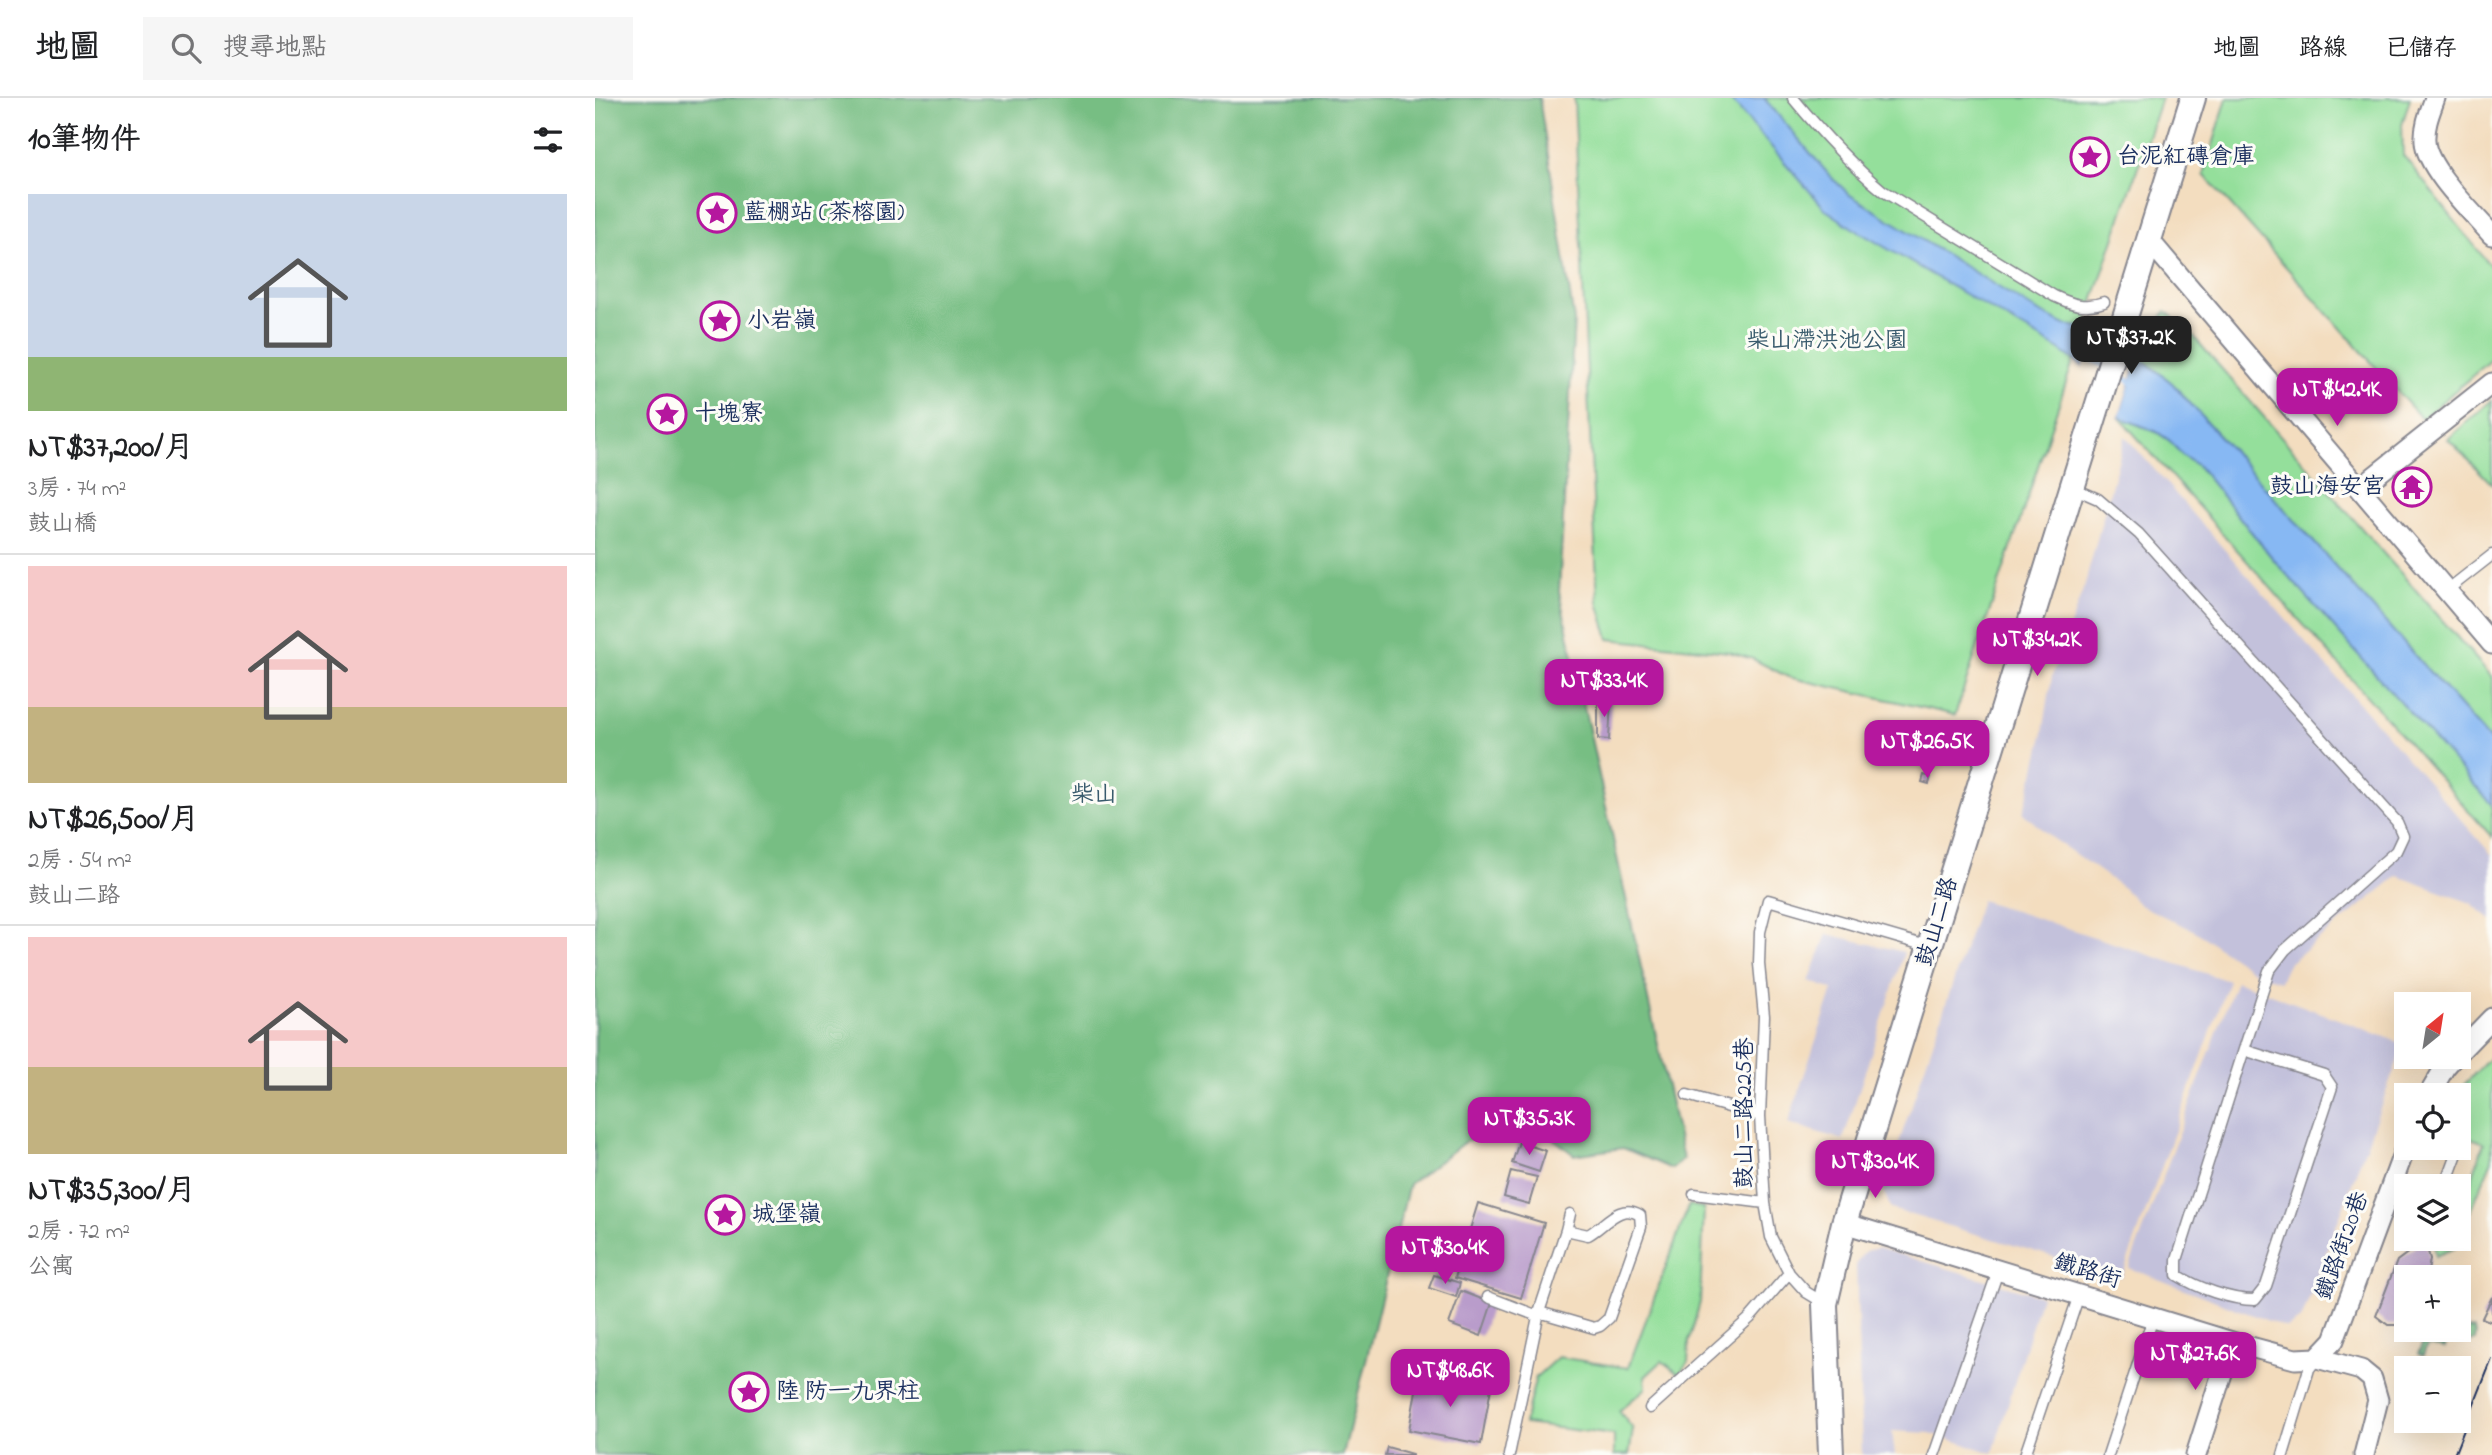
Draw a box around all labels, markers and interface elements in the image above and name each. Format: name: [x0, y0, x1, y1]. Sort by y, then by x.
search box: [143, 17, 633, 80]
text: 地圖: [35, 25, 101, 73]
icon: search: [167, 29, 205, 67]
text: 搜尋地點: [223, 30, 327, 68]
text: 地圖: [2213, 32, 2261, 67]
text: 路線: [2299, 32, 2347, 67]
text: 已儲存: [2385, 32, 2457, 67]
text: 10筆物件: [28, 119, 141, 163]
icon: filters: [529, 121, 567, 159]
place icon: 台泥紅磚倉庫: [2069, 136, 2111, 178]
place label: 台泥紅磚倉庫: [2117, 141, 2255, 174]
place icon: 藍棚站 (茶榕園): [696, 192, 738, 234]
place label: 藍棚站 (茶榕園): [744, 197, 904, 230]
icon: home: [235, 240, 361, 366]
place icon: 小岩嶺: [699, 300, 741, 342]
place label: 小岩嶺: [747, 305, 816, 338]
pin: NT$37.2K: [2059, 316, 2203, 376]
text: NT$37.2K: [2087, 322, 2175, 355]
park label: 柴山滯洪池公園: [1747, 325, 1908, 358]
pin: NT$42.4K: [2265, 368, 2409, 428]
text: NT$42.4K: [2293, 374, 2381, 407]
place icon: 十塊寮: [646, 393, 688, 435]
place label: 十塊寮: [694, 398, 763, 431]
text: NT$37,200/月: [28, 427, 194, 471]
temple icon: 鼓山海安宮: [2391, 466, 2433, 508]
place label: 鼓山海安宮: [2270, 471, 2385, 504]
text: 3房 · 74 m²: [28, 473, 126, 506]
text: 鼓山橋: [28, 508, 97, 541]
icon: home: [235, 612, 361, 738]
pin: NT$34.2K: [1965, 618, 2109, 678]
text: NT$34.2K: [1993, 624, 2081, 657]
pin: NT$33.4K: [1532, 660, 1676, 719]
text: NT$33.4K: [1561, 665, 1647, 698]
pin: NT$26.5K: [1855, 720, 1999, 780]
text: NT$26.5K: [1880, 726, 1974, 759]
park label: 柴山: [1071, 779, 1117, 812]
text: NT$26,500/月: [28, 799, 199, 843]
text: 2房 · 54 m²: [28, 845, 132, 878]
street label: 鼓山二路: [1909, 873, 1967, 971]
text: 鼓山二路: [28, 880, 120, 913]
icon: home: [235, 983, 361, 1109]
north arrow: [2394, 992, 2471, 1069]
map controls: [2394, 992, 2471, 1433]
street label: 鼓山二路225巷: [1729, 1036, 1762, 1189]
button: locate: [2394, 1083, 2471, 1160]
pin: NT$35.3K: [1457, 1098, 1601, 1157]
text: NT$35.3K: [1484, 1103, 1574, 1136]
pin: NT$30.4K: [1803, 1140, 1947, 1200]
text: NT$30.4K: [1831, 1146, 1919, 1179]
text: NT$35,300/月: [28, 1170, 196, 1214]
button: layers: [2394, 1174, 2471, 1251]
street label: 鐵路街20巷: [2308, 1186, 2378, 1305]
place icon: 城堡嶺: [704, 1194, 746, 1236]
place label: 城堡嶺: [752, 1199, 821, 1232]
text: 2房 · 72 m²: [28, 1216, 130, 1249]
pin: NT$30.4K: [1373, 1226, 1517, 1286]
text: NT$30.4K: [1401, 1232, 1489, 1265]
street label: 鐵路街: [2049, 1246, 2125, 1298]
text: 公寓: [28, 1251, 74, 1284]
button: +: [2394, 1265, 2471, 1342]
pin: NT$27.6K: [2123, 1332, 2267, 1392]
text: NT$27.6K: [2150, 1338, 2240, 1371]
pin: NT$48.6K: [1378, 1350, 1522, 1409]
text: NT$48.6K: [1407, 1355, 1493, 1388]
button: −: [2394, 1356, 2471, 1433]
place icon: 陸 防一九界柱: [728, 1371, 770, 1413]
place label: 陸 防一九界柱: [776, 1376, 920, 1409]

